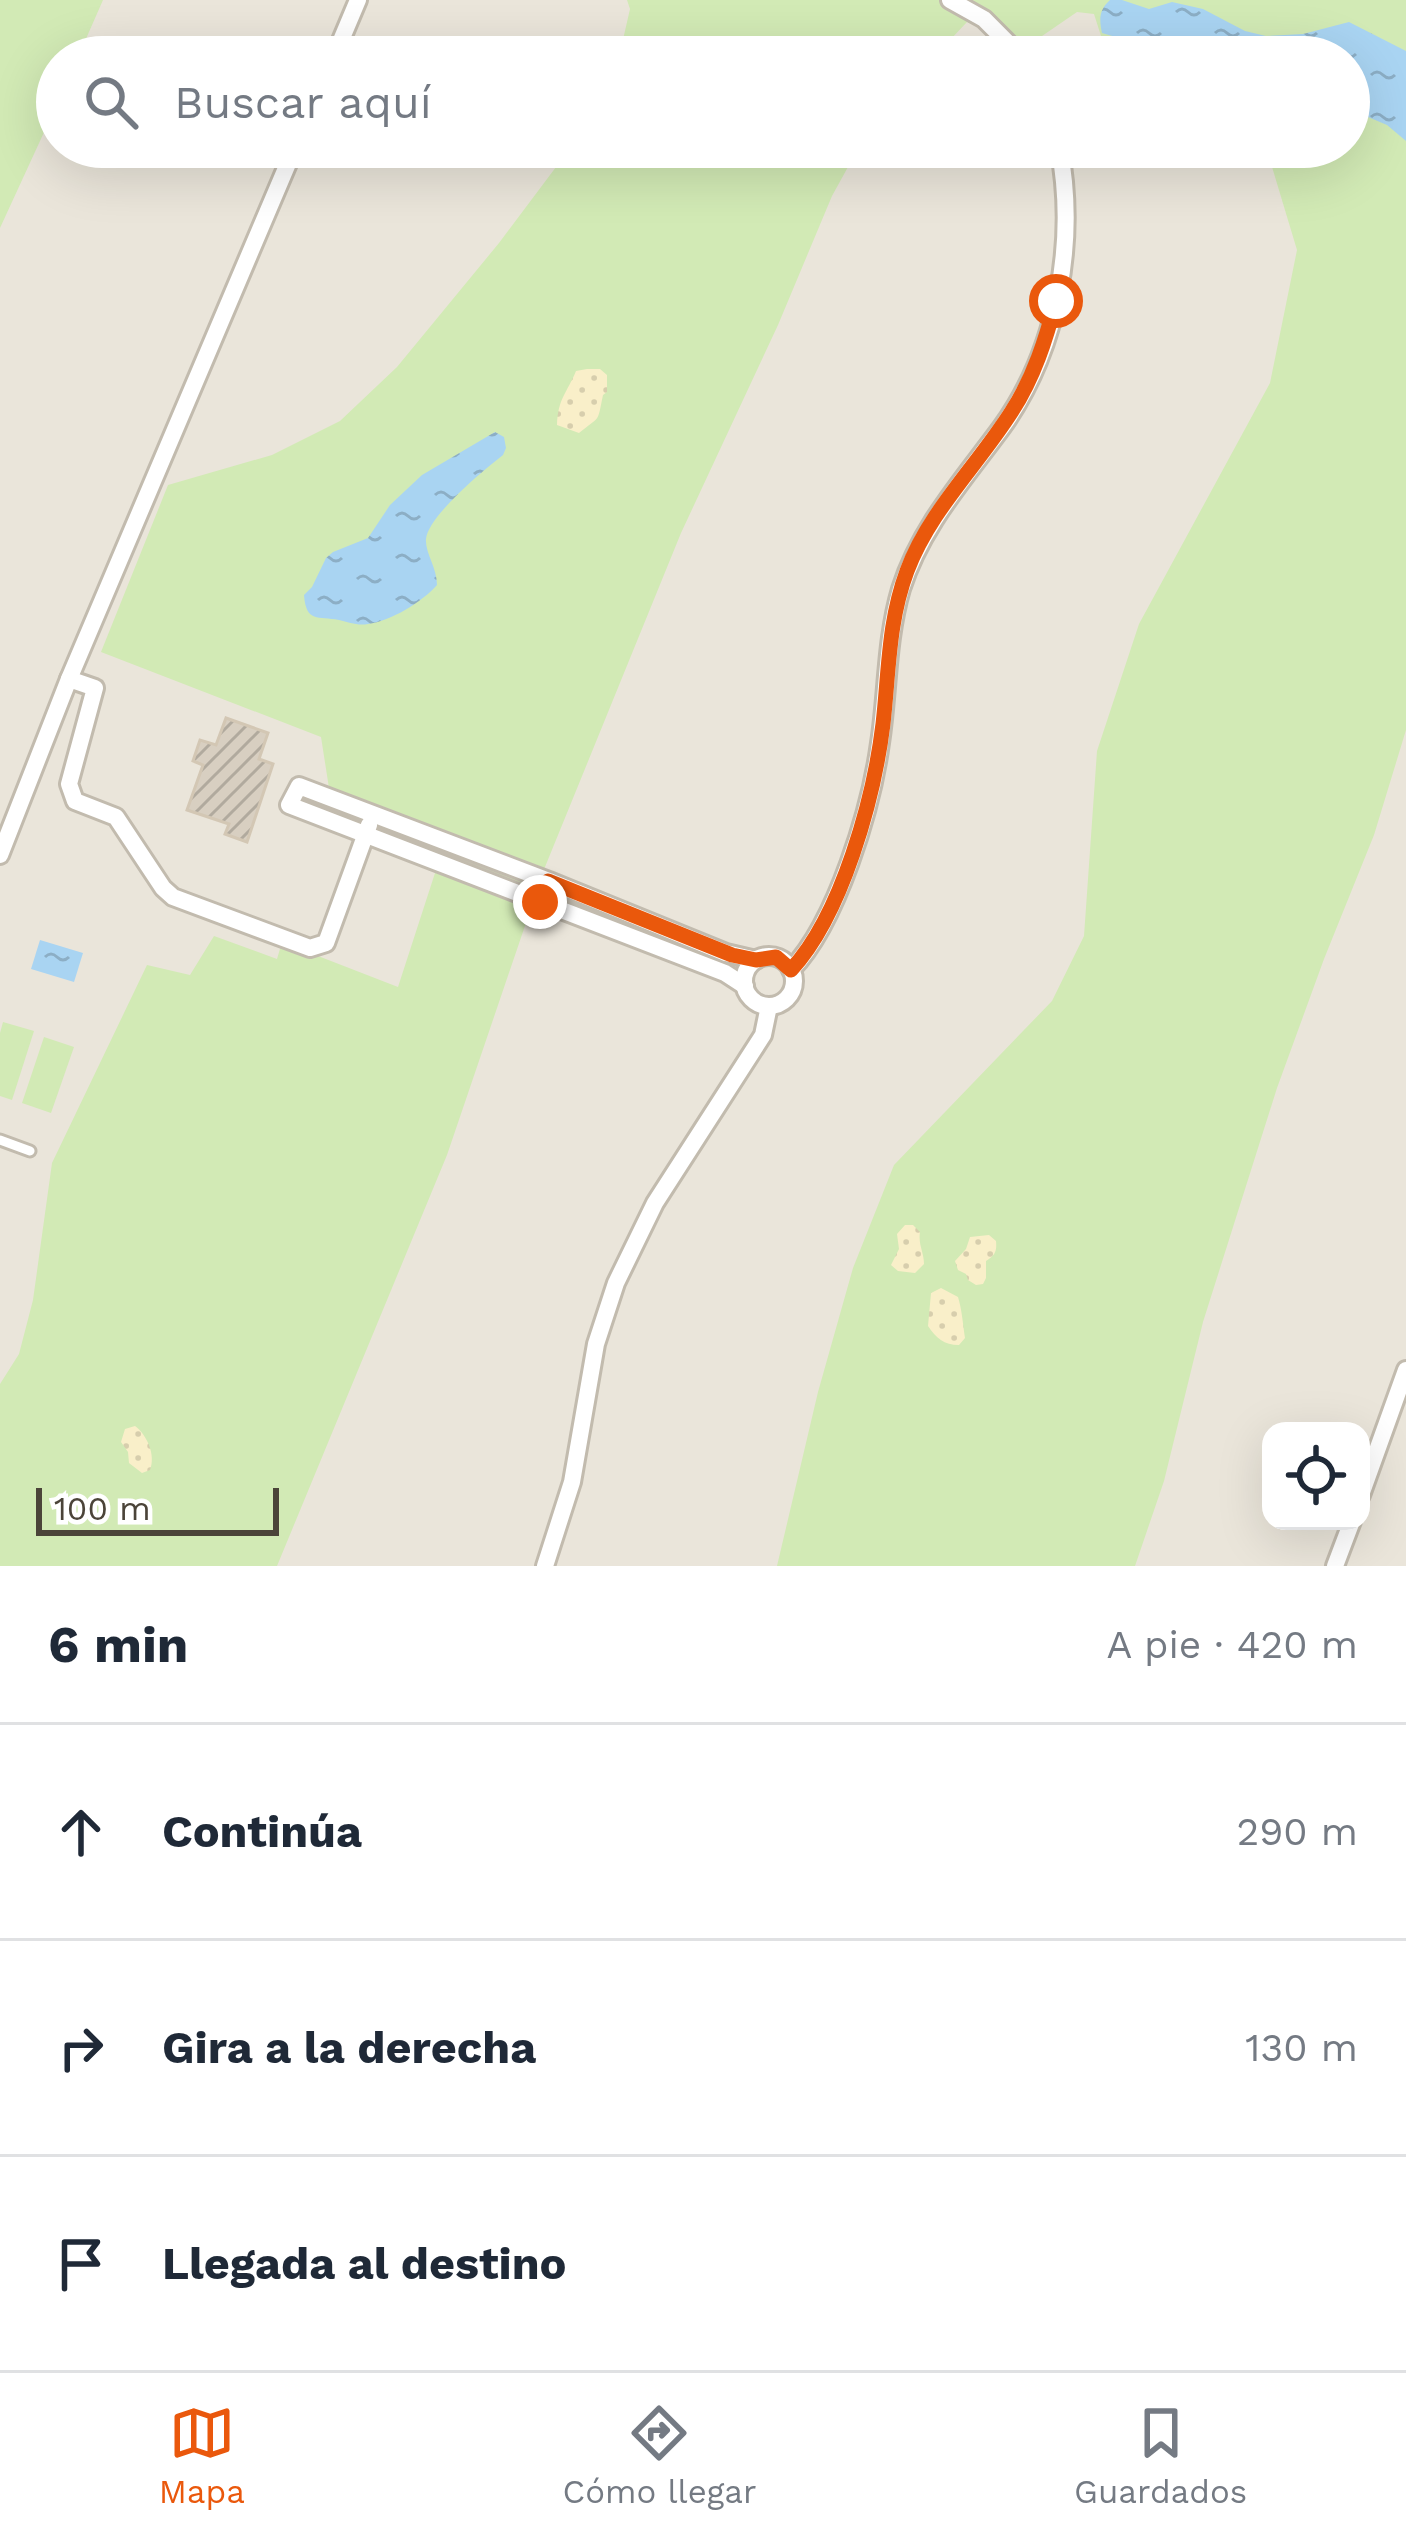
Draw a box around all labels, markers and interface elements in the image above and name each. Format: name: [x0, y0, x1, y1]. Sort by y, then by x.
search box: [36, 36, 1370, 168]
icon: search: [78, 69, 144, 135]
text: Buscar aquí: [174, 76, 432, 129]
route start: [1029, 274, 1083, 328]
route end: [513, 875, 567, 929]
map controls: [1262, 1422, 1370, 1530]
button: locate: [1262, 1422, 1370, 1530]
scale bar: [36, 1482, 279, 1535]
text: 100 m: [54, 1489, 151, 1528]
text: 6 min: [48, 1615, 188, 1674]
text: A pie · 420 m: [1106, 1622, 1358, 1667]
icon: ahead: [48, 1799, 114, 1865]
text: Continúa: [162, 1805, 362, 1858]
text: 290 m: [1236, 1809, 1358, 1854]
icon: right: [48, 2015, 114, 2081]
text: Gira a la derecha: [162, 2021, 536, 2074]
text: 130 m: [1245, 2025, 1358, 2070]
icon: arrive: [48, 2231, 114, 2297]
text: Llegada al destino: [162, 2237, 567, 2290]
tab: Mapa: [159, 2400, 245, 2511]
tab: Cómo llegar: [563, 2400, 756, 2511]
tab: Guardados: [1074, 2400, 1247, 2511]

